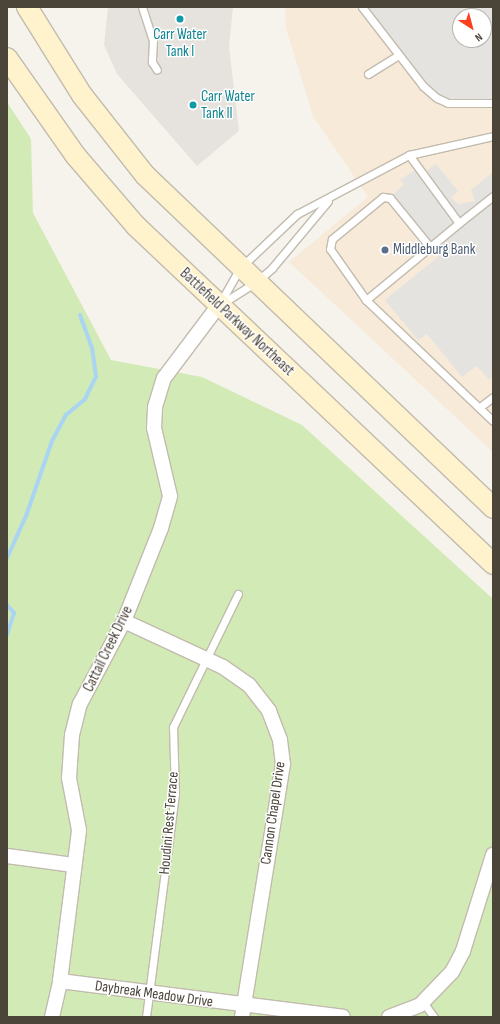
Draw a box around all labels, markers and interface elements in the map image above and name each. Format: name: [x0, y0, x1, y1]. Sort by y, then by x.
north arrow: [452, 8, 492, 48]
marker: Carr Water Tank I: [175, 14, 185, 24]
place label: Carr Water Tank I: [153, 25, 207, 60]
text: N: [473, 30, 485, 44]
place label: Carr Water Tank II: [201, 87, 255, 122]
marker: Carr Water Tank II: [188, 100, 198, 110]
place label: Middleburg Bank: [393, 241, 475, 259]
marker: Middleburg Bank: [380, 245, 390, 255]
street label: Battlefield Parkway Northeast: [176, 264, 298, 380]
street label: Cattail Creek Drive: [79, 603, 137, 695]
street label: Cannon Chapel Drive: [257, 760, 289, 866]
street label: Houdini Rest Terrace: [156, 771, 182, 875]
street label: Daybreak Meadow Drive: [94, 977, 214, 1011]

